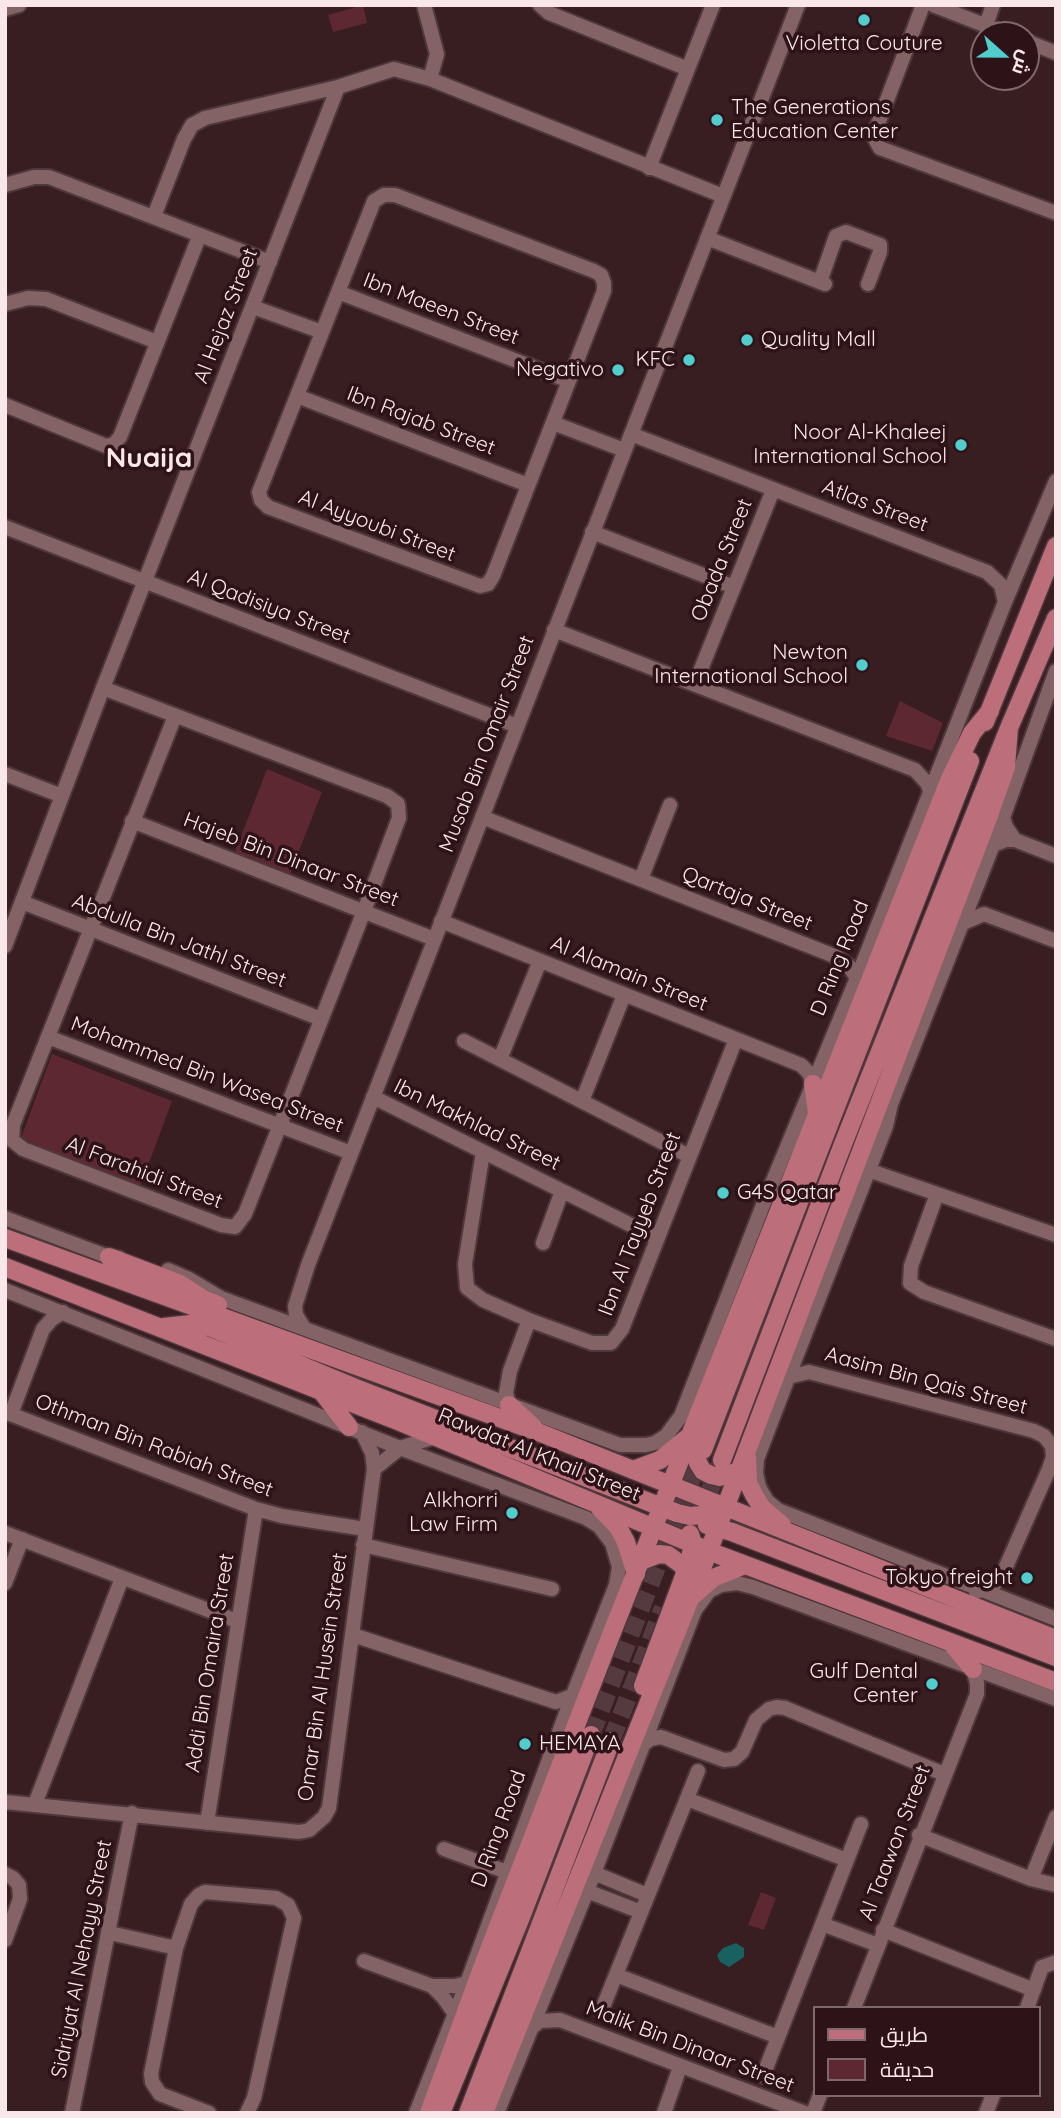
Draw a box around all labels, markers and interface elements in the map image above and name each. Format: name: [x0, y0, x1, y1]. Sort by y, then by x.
marker: Violetta Couture: [856, 12, 872, 28]
north arrow: [970, 21, 1040, 91]
place label: Violetta Couture: [785, 31, 943, 57]
text: ش: [1007, 47, 1038, 78]
place label: The Generations Education Center: [731, 95, 898, 145]
marker: The Generations Education Center: [709, 112, 725, 128]
street label: Al Hejaz Street: [189, 245, 263, 387]
street label: Ibn Maeen Street: [359, 268, 523, 350]
place label: Quality Mall: [761, 327, 876, 353]
marker: Quality Mall: [739, 332, 755, 348]
place label: KFC: [635, 347, 675, 373]
marker: KFC: [681, 352, 697, 368]
place label: Negativo: [516, 357, 604, 383]
marker: Negativo: [610, 362, 626, 378]
street label: Ibn Rajab Street: [343, 381, 499, 461]
place label: Noor Al-Khaleej International School: [753, 420, 947, 470]
marker: Noor Al-Khaleej International School: [953, 437, 969, 453]
district label: Nuaija: [106, 442, 192, 476]
street label: Atlas Street: [819, 474, 931, 538]
street label: Al Ayyoubi Street: [295, 485, 459, 567]
street label: Obada Street: [686, 495, 758, 625]
street label: Al Qadisiya Street: [184, 564, 354, 650]
street label: Musab Bin Omair Street: [434, 632, 540, 856]
place label: Newton International School: [654, 640, 848, 690]
marker: Newton International School: [854, 657, 870, 673]
street label: Hajeb Bin Dinaar Street: [180, 807, 402, 913]
street label: Qartaja Street: [678, 861, 816, 937]
street label: Abdulla Bin Jathl Street: [68, 889, 290, 993]
street label: D Ring Road: [805, 897, 875, 1019]
street label: Al Alamain Street: [547, 931, 711, 1017]
street label: Mohammed Bin Wasea Street: [67, 1011, 347, 1139]
street label: Ibn Makhlad Street: [390, 1074, 564, 1176]
street label: Ibn Al Tayyeb Street: [593, 1129, 687, 1319]
street label: Al Farahidi Street: [62, 1132, 226, 1214]
place label: G4S Qatar: [737, 1180, 837, 1206]
marker: G4S Qatar: [715, 1185, 731, 1201]
street label: Aasim Bin Qais Street: [822, 1342, 1030, 1420]
street label: Othman Bin Rabiah Street: [31, 1389, 277, 1503]
street label: Rawdat Al Khail Street: [434, 1403, 644, 1507]
place label: Alkhorri Law Firm: [409, 1488, 498, 1538]
marker: Alkhorri Law Firm: [504, 1505, 520, 1521]
street label: Omar Bin Al Husein Street: [293, 1551, 353, 1803]
street label: Addi Bin Omaira Street: [180, 1552, 240, 1774]
place label: Tokyo freight: [885, 1565, 1013, 1591]
marker: Tokyo freight: [1019, 1570, 1035, 1586]
place label: Gulf Dental Center: [809, 1659, 918, 1709]
marker: Gulf Dental Center: [924, 1676, 940, 1692]
place label: HEMAYA: [539, 1731, 621, 1757]
marker: HEMAYA: [517, 1736, 533, 1752]
street label: Al Taawon Street: [854, 1762, 936, 1924]
street label: D Ring Road: [466, 1767, 532, 1891]
street label: Sidriyat Al Nehayy Street: [47, 1838, 117, 2080]
street label: Malik Bin Dinaar Street: [582, 1996, 798, 2098]
legend: [813, 2006, 1040, 2097]
text: طريق: [880, 2021, 928, 2047]
text: حديقة: [880, 2056, 934, 2082]

